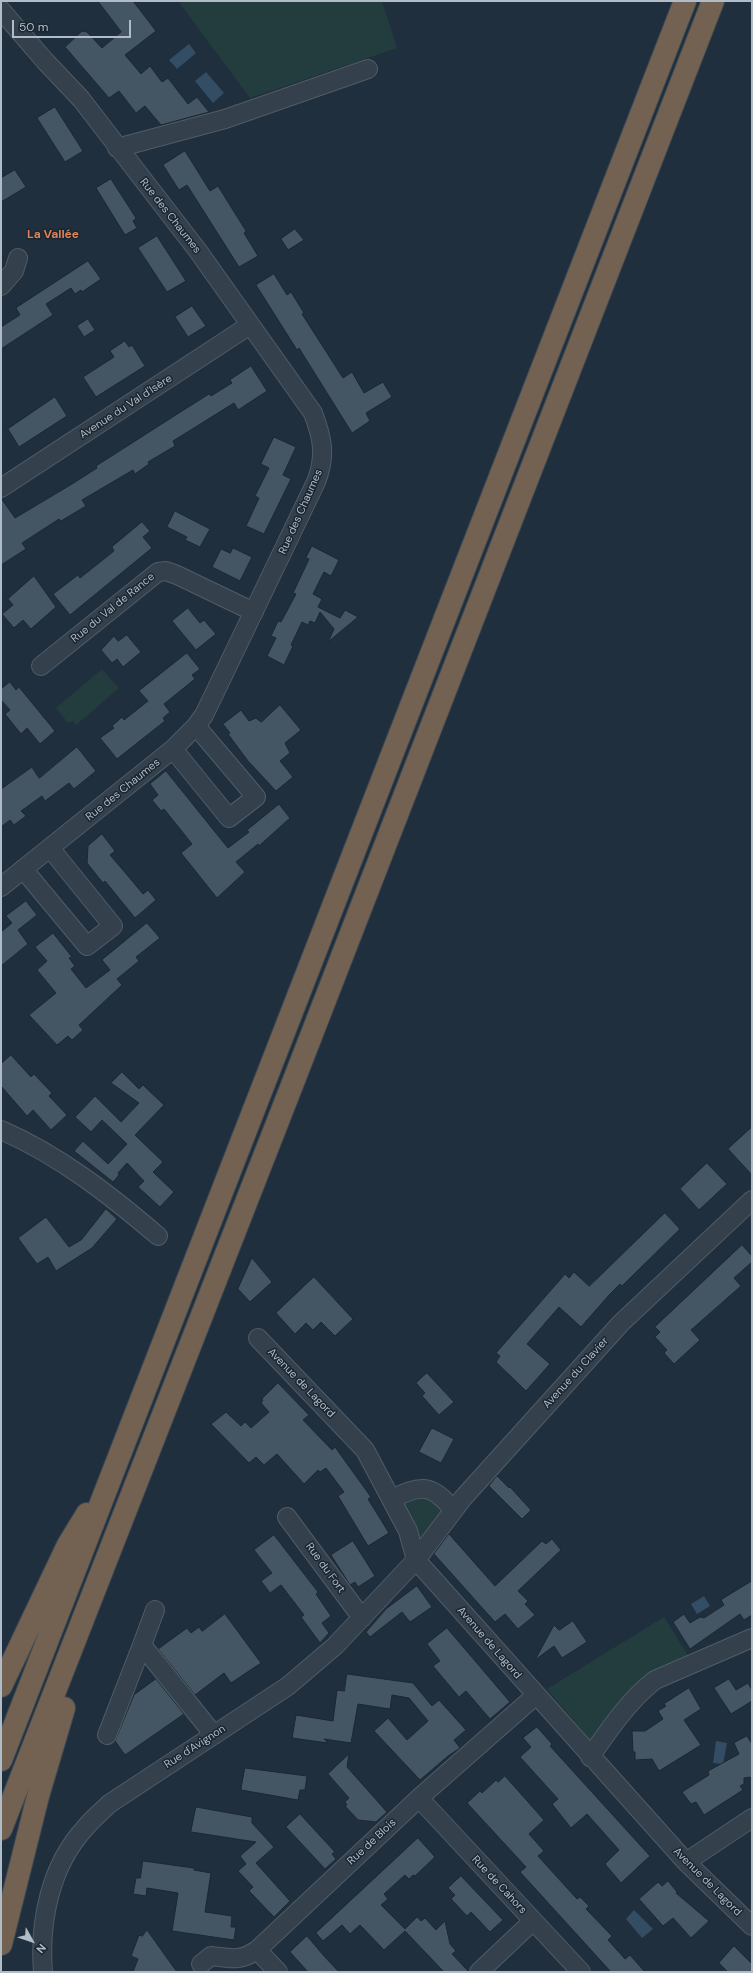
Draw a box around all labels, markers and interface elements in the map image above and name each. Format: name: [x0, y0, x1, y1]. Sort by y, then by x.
scale bar: [14, 12, 133, 38]
text: 50 m: [19, 19, 48, 35]
street label: Rue des Chaumes: [137, 176, 203, 256]
district label: La Vallée: [27, 228, 79, 242]
street label: Avenue du Val d'Isère: [77, 372, 175, 442]
street label: Rue des Chaumes: [276, 467, 326, 557]
street label: Rue du Val de Rance: [69, 570, 157, 646]
street label: Rue des Chaumes: [83, 756, 163, 824]
street label: Avenue du Clavier: [541, 1335, 611, 1411]
street label: Avenue de Lagord: [265, 1346, 337, 1420]
street label: Rue du Fort: [302, 1540, 348, 1596]
street label: Avenue de Lagord: [454, 1604, 524, 1682]
street label: Rue d'Avignon: [162, 1722, 228, 1772]
street label: Rue de Blois: [345, 1816, 399, 1868]
street label: Avenue de Lagord: [670, 1845, 744, 1919]
street label: Rue de Cahors: [469, 1853, 529, 1917]
north arrow: [12, 1921, 52, 1961]
text: N: [33, 1941, 49, 1956]

